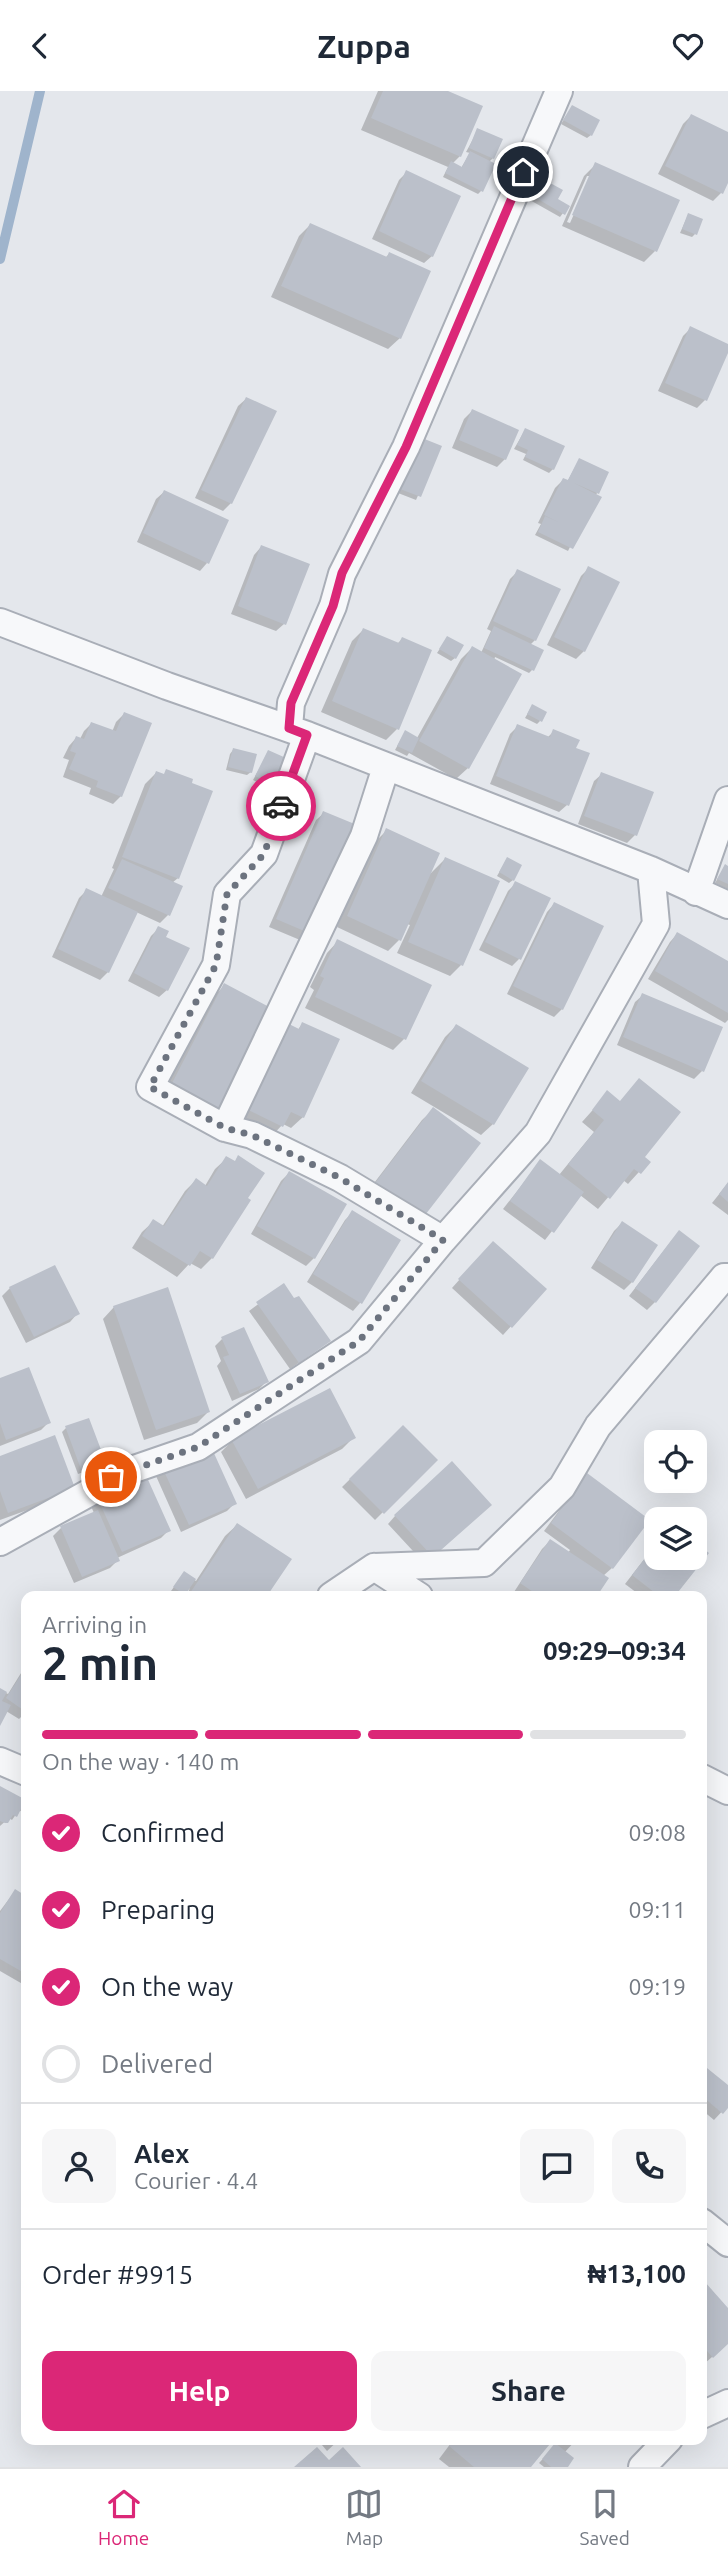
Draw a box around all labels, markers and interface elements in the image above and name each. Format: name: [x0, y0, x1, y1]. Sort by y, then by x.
icon: back: [21, 27, 59, 65]
icon: heart: [669, 27, 707, 65]
text: Zuppa: [317, 28, 411, 64]
pin: [493, 142, 553, 202]
icon: home: [504, 153, 542, 191]
courier: [246, 771, 316, 841]
icon: car: [262, 787, 300, 825]
map controls: [644, 1430, 707, 1570]
button: locate: [644, 1430, 707, 1493]
pin: [81, 1447, 141, 1507]
icon: bag: [92, 1458, 130, 1496]
button: layers: [644, 1507, 707, 1570]
text: Arriving in: [42, 1612, 147, 1637]
text: 09:29–09:34: [543, 1636, 686, 1665]
text: 2 min: [42, 1637, 158, 1689]
text: On the way · 140 m: [42, 1749, 239, 1774]
icon: check: [42, 1814, 80, 1852]
text: Confirmed: [101, 1818, 225, 1847]
text: 09:08: [628, 1820, 686, 1845]
icon: check: [42, 1891, 80, 1929]
text: Preparing: [101, 1895, 215, 1924]
text: 09:11: [628, 1897, 686, 1922]
icon: check: [42, 1968, 80, 2006]
text: On the way: [101, 1972, 233, 2001]
text: 09:19: [628, 1974, 686, 1999]
text: Delivered: [101, 2049, 213, 2078]
button: person: [42, 2129, 116, 2203]
button: chat: [520, 2129, 594, 2203]
button: phone: [612, 2129, 686, 2203]
text: Alex: [134, 2139, 189, 2168]
text: Courier · 4.4: [134, 2168, 258, 2193]
text: ₦13,100: [588, 2259, 686, 2288]
text: Order #9915: [42, 2260, 193, 2289]
button: Help: [42, 2351, 357, 2431]
button: Share: [371, 2351, 686, 2431]
tab: Home: [98, 2485, 149, 2549]
tab: Map: [345, 2485, 383, 2549]
tab: Saved: [579, 2485, 630, 2549]

